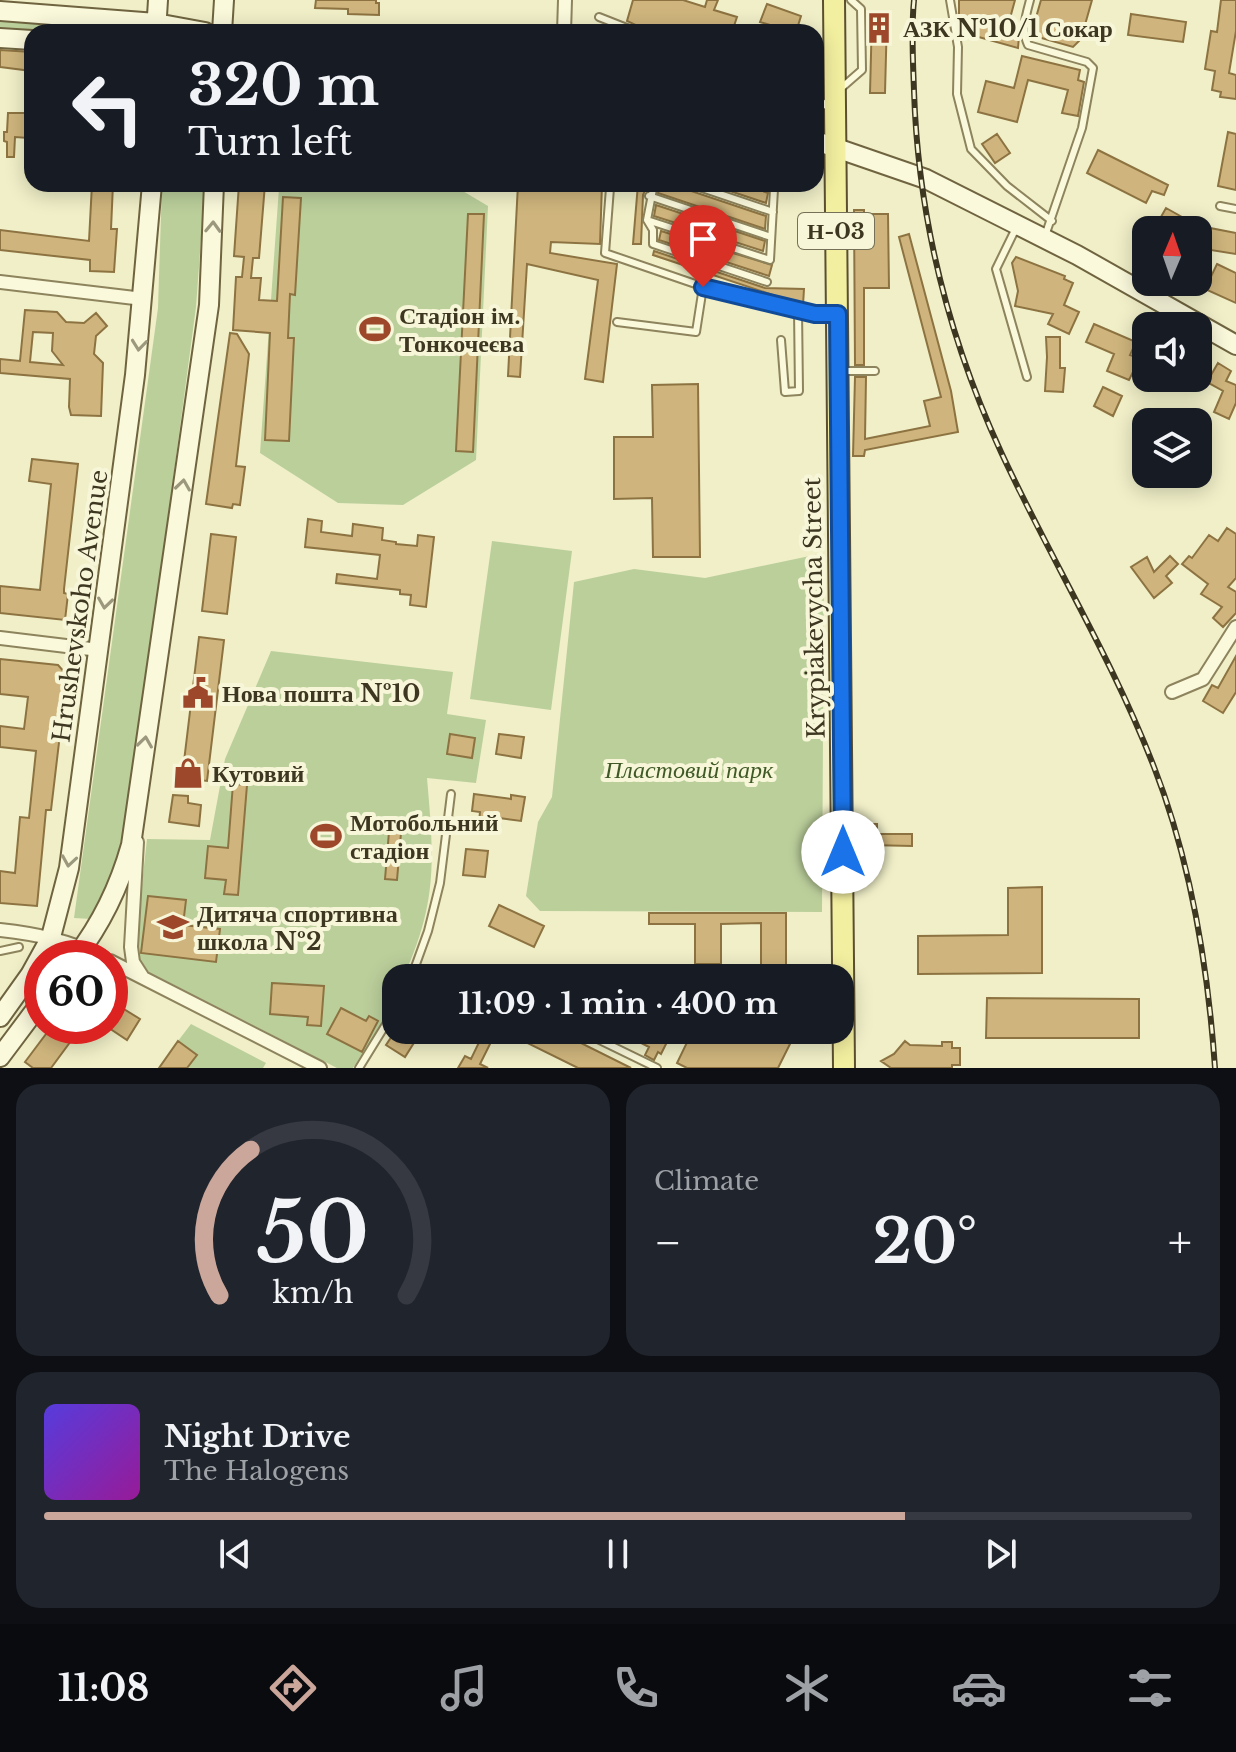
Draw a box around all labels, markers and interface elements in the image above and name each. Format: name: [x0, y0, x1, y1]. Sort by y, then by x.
building icon: АЗК №10/1 Сокар: [862, 11, 896, 45]
place label: АЗК №10/1 Сокар: [903, 14, 1113, 43]
text: 320 m: [188, 51, 379, 120]
icon: left: [56, 56, 160, 160]
text: Turn left: [188, 120, 352, 165]
pin: [669, 205, 737, 287]
road number: Н-03: [798, 213, 874, 249]
north arrow: [1132, 216, 1212, 296]
map controls: [1132, 216, 1212, 488]
icon: arrive: [681, 217, 725, 261]
one-way arrow: [204, 220, 221, 233]
place label: Стадіон ім. Тонкочеєва: [399, 301, 524, 358]
sports icon: Стадіон ім. Тонкочеєва: [358, 312, 392, 346]
button: sound: [1132, 312, 1212, 392]
one-way arrow: [130, 339, 147, 352]
button: layers: [1132, 408, 1212, 488]
street label: Hrushevskoho Avenue: [47, 468, 113, 744]
street label: Krypiakevycha Street: [797, 477, 831, 739]
one-way arrow: [174, 478, 191, 492]
one-way arrow: [97, 596, 114, 610]
public building icon: Нова пошта №10: [181, 676, 215, 710]
place label: Нова пошта №10: [222, 679, 420, 708]
one-way arrow: [136, 735, 153, 749]
park label: Пластовий парк: [604, 755, 774, 784]
shop icon: Кутовий: [171, 756, 205, 790]
place label: Кутовий: [212, 759, 304, 788]
place label: Мотобольний стадіон: [350, 808, 499, 865]
position arrow: [801, 810, 885, 894]
sports icon: Мотобольний стадіон: [309, 819, 343, 853]
one-way arrow: [61, 854, 78, 868]
place label: Дитяча спортивна школа №2: [197, 899, 398, 956]
school or university icon: Дитяча спортивна школа №2: [156, 910, 190, 944]
speed limit sign: 60: [24, 940, 128, 1044]
text: 11:09 · 1 min · 400 m: [458, 985, 778, 1022]
text: Climate: [654, 1165, 759, 1197]
text: 50: [257, 1181, 369, 1284]
text: 20°: [873, 1205, 977, 1279]
text: −: [654, 1215, 682, 1270]
text: +: [1168, 1215, 1192, 1270]
text: km/h: [272, 1275, 354, 1311]
text: Night Drive: [164, 1418, 350, 1455]
text: The Halogens: [164, 1455, 349, 1487]
icon: previous: [213, 1532, 257, 1576]
icon: pause: [596, 1532, 640, 1576]
icon: next: [979, 1532, 1023, 1576]
icon: directions: [265, 1660, 321, 1716]
icon: music: [436, 1660, 492, 1716]
icon: phone: [608, 1660, 664, 1716]
icon: climate: [779, 1660, 835, 1716]
icon: car: [951, 1660, 1007, 1716]
icon: filters: [1122, 1660, 1178, 1716]
text: 11:08: [58, 1666, 149, 1711]

